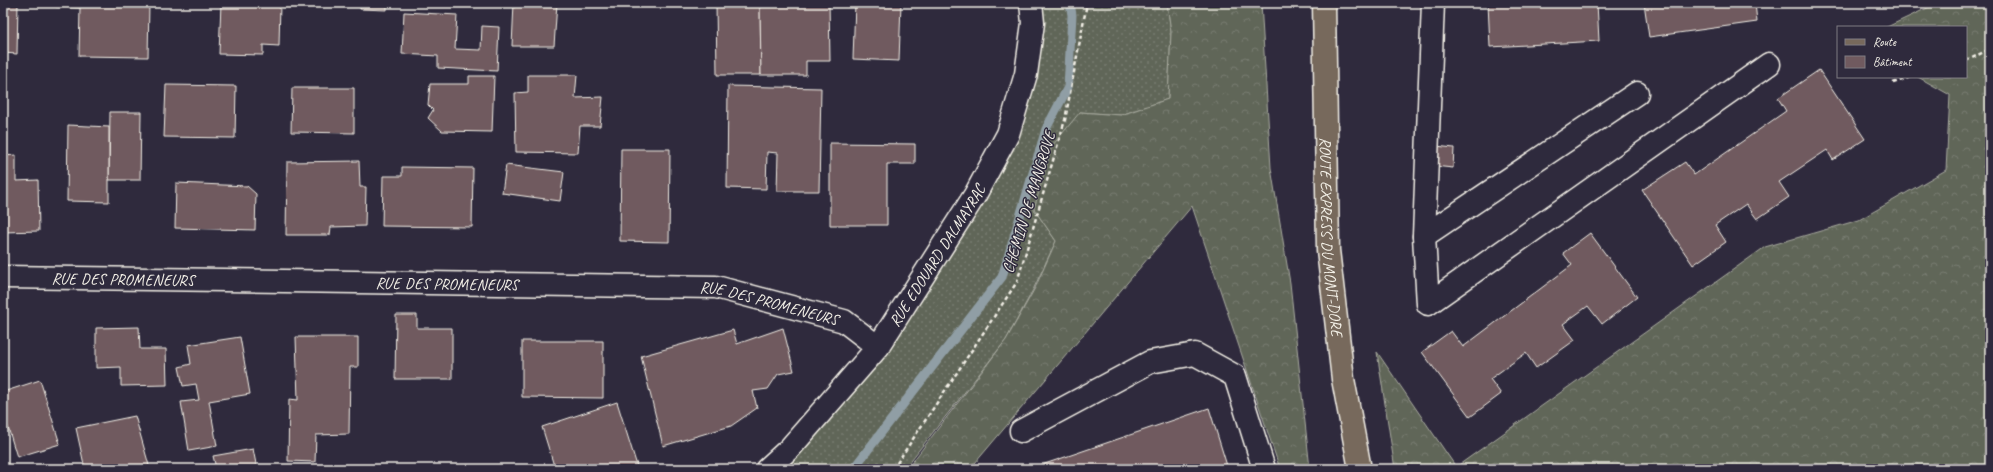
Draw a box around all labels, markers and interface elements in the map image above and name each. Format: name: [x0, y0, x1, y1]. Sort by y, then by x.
legend: [1837, 26, 1967, 78]
text: Route: [1873, 34, 1897, 50]
text: Bâtiment: [1873, 54, 1912, 70]
street label: CHEMIN DE MANGROVE: [998, 127, 1061, 275]
street label: ROUTE EXPRESS DU MONT-DORE: [1315, 137, 1347, 340]
street label: RUE EDOUARD DALMAYRAC: [885, 180, 990, 330]
street label: RUE DES PROMENEURS: [52, 269, 197, 291]
street label: RUE DES PROMENEURS: [376, 273, 521, 295]
street label: RUE DES PROMENEURS: [699, 278, 842, 331]

